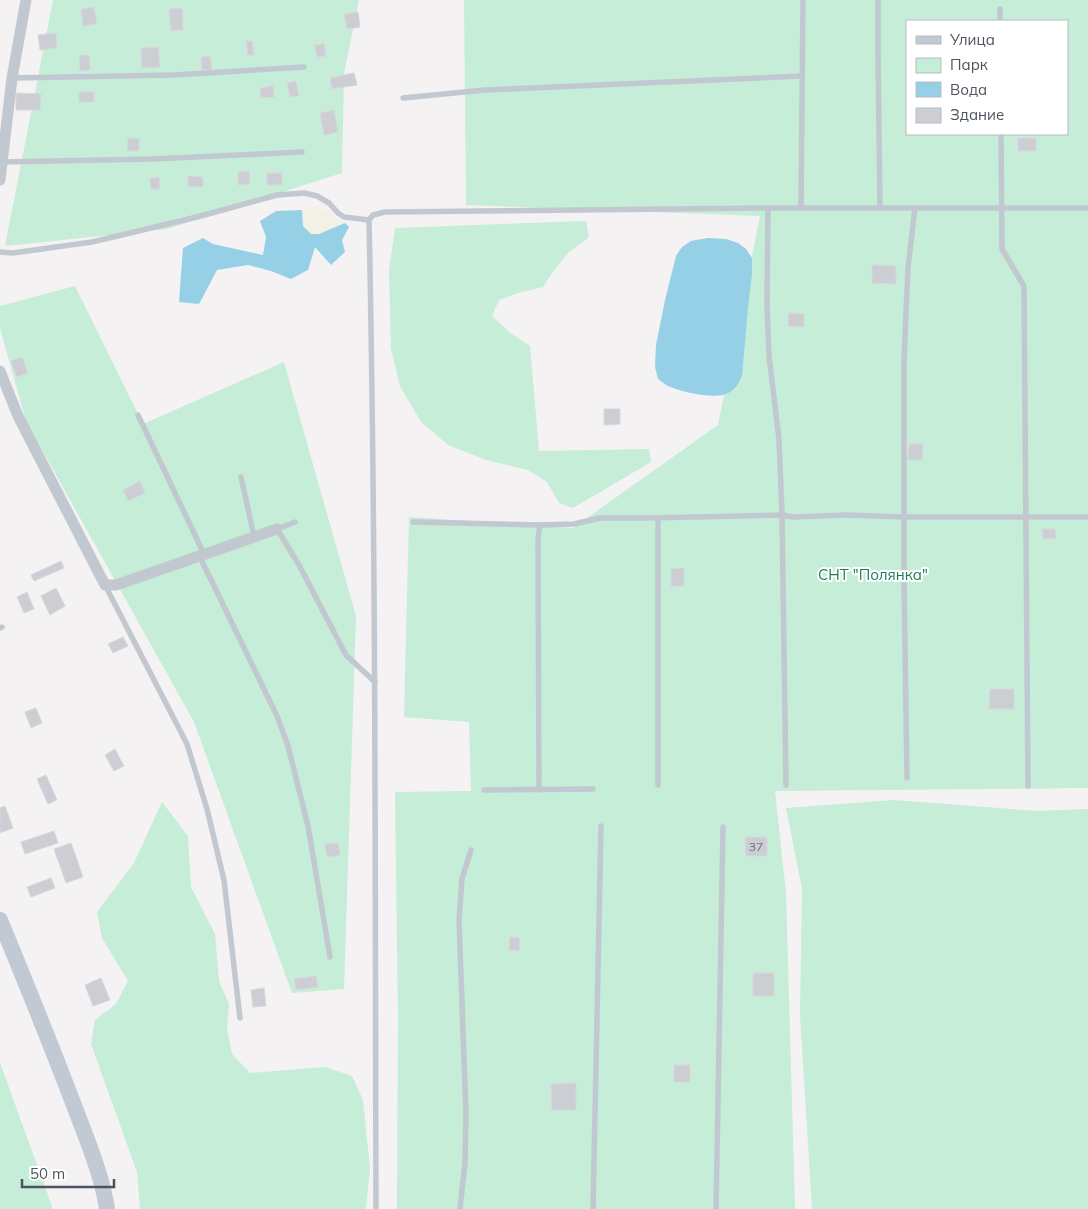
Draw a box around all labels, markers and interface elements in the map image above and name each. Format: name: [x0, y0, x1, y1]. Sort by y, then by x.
legend: [906, 20, 1068, 135]
text: Улица: [949, 30, 995, 49]
text: Парк: [950, 55, 989, 74]
text: Вода: [950, 80, 987, 99]
text: Здание: [950, 105, 1004, 124]
park label: СНТ "Полянка": [818, 565, 928, 584]
house number: 37: [749, 839, 763, 854]
scale bar: [22, 1156, 115, 1188]
text: 50 m: [30, 1164, 65, 1183]

